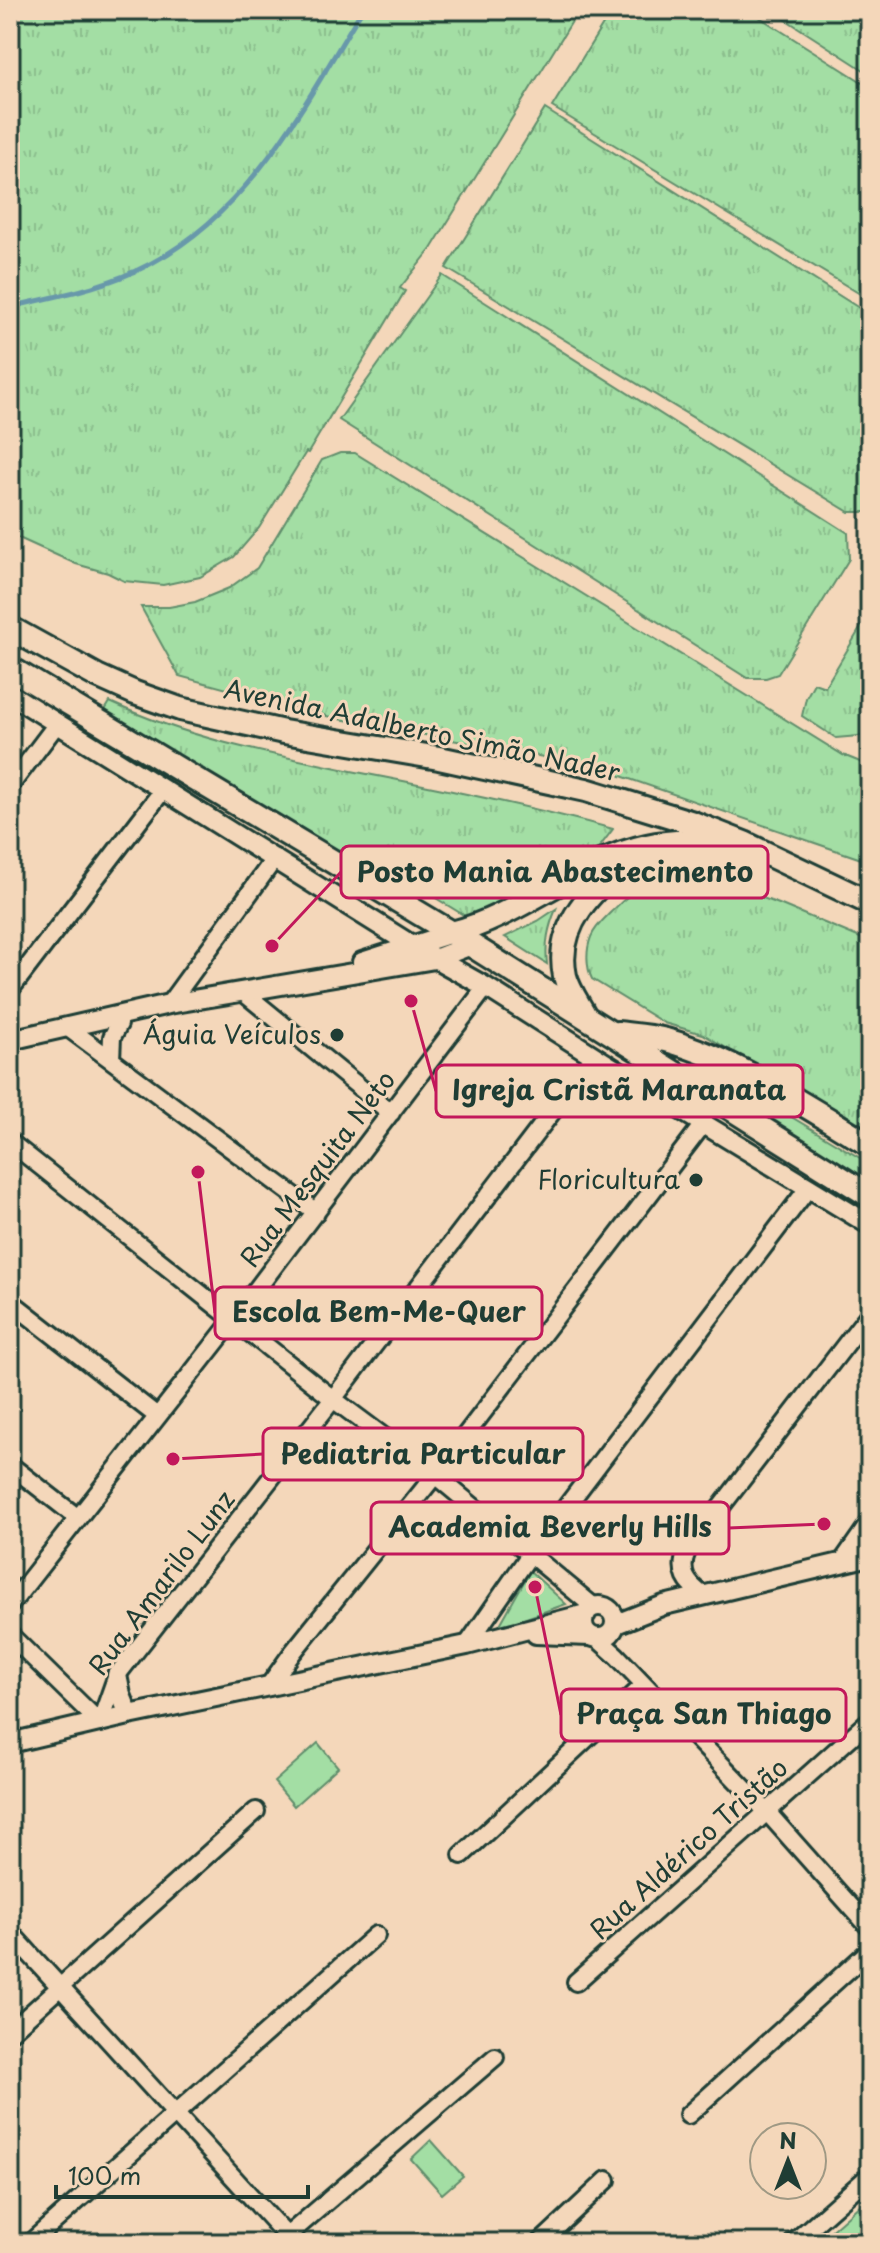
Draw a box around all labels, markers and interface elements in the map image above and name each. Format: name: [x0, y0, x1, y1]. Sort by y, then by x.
street label: Avenida Adalberto Simão Nader: [221, 668, 624, 791]
callout: Posto Mania Abastecimento: [341, 846, 768, 898]
text: Posto Mania Abastecimento: [357, 849, 753, 892]
place label: Águia Veículos: [143, 1014, 321, 1053]
marker: Águia Veículos: [328, 1026, 346, 1044]
street label: Rua Mesquita Neto: [230, 1062, 404, 1275]
callout: Igreja Cristã Maranata: [436, 1065, 803, 1117]
text: Igreja Cristã Maranata: [452, 1067, 787, 1110]
place label: Floricultura: [537, 1159, 680, 1198]
marker: Floricultura: [687, 1171, 705, 1189]
callout: Escola Bem-Me-Quer: [215, 1287, 542, 1339]
text: Escola Bem-Me-Quer: [232, 1289, 526, 1332]
callout: Pediatria Particular: [263, 1428, 583, 1480]
text: Pediatria Particular: [280, 1431, 566, 1474]
street label: Rua Amarilo Lunz: [78, 1481, 243, 1683]
callout: Academia Beverly Hills: [371, 1502, 729, 1554]
text: Academia Beverly Hills: [387, 1504, 712, 1547]
callout: Praça San Thiago: [561, 1689, 846, 1741]
text: Praça San Thiago: [576, 1691, 832, 1734]
street label: Rua Aldérico Tristão: [580, 1748, 796, 1948]
north arrow: [748, 2121, 828, 2201]
text: N: [779, 2123, 797, 2156]
scale bar: [56, 2149, 308, 2199]
text: 100 m: [68, 2157, 141, 2193]

